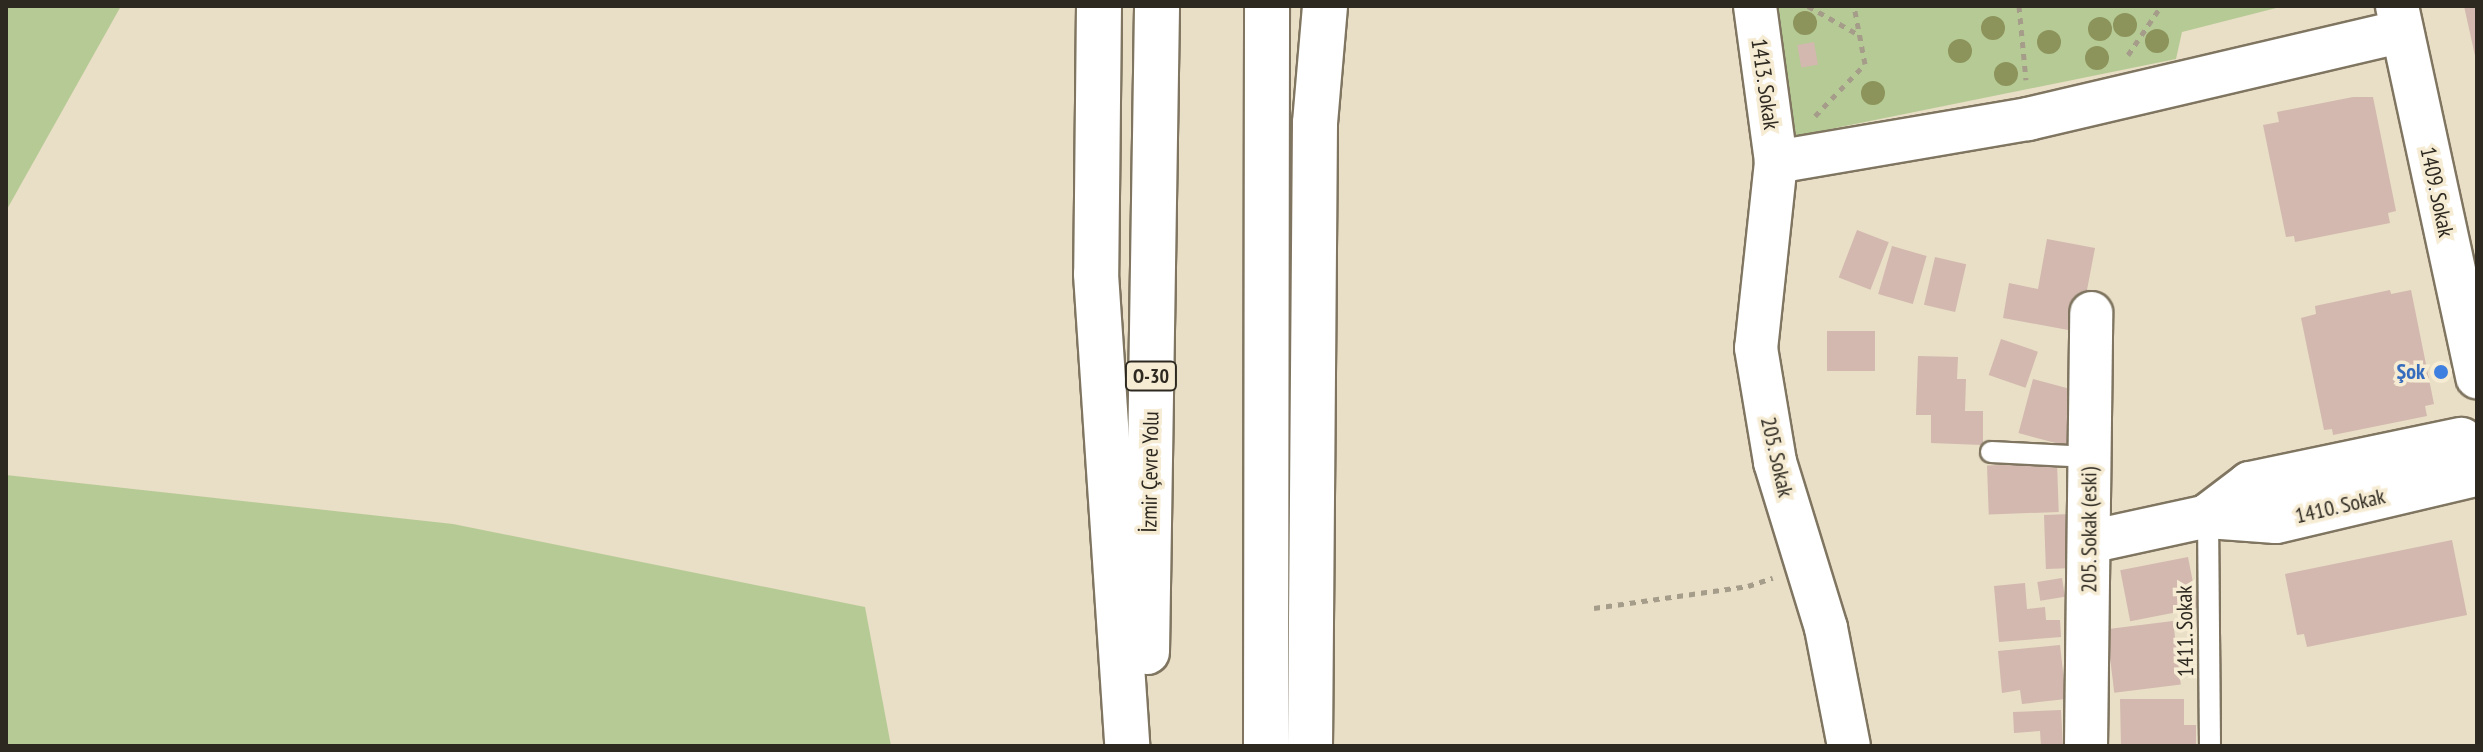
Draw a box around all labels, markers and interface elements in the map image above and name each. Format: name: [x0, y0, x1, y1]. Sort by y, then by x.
street label: 1413. Sokak: [1745, 36, 1785, 132]
street label: 1409. Sokak: [2414, 144, 2460, 240]
place label: Şok: [2396, 359, 2425, 385]
road number: O-30: [1123, 360, 1179, 392]
marker: Şok: [2432, 363, 2450, 381]
street label: İzmir Çevre Yolu: [1136, 411, 1164, 533]
street label: 205. Sokak: [1755, 414, 1799, 500]
street label: 205. Sokak (eski): [2076, 466, 2102, 594]
street label: 1410. Sokak: [2292, 483, 2388, 529]
street label: 1411. Sokak: [2171, 584, 2199, 678]

